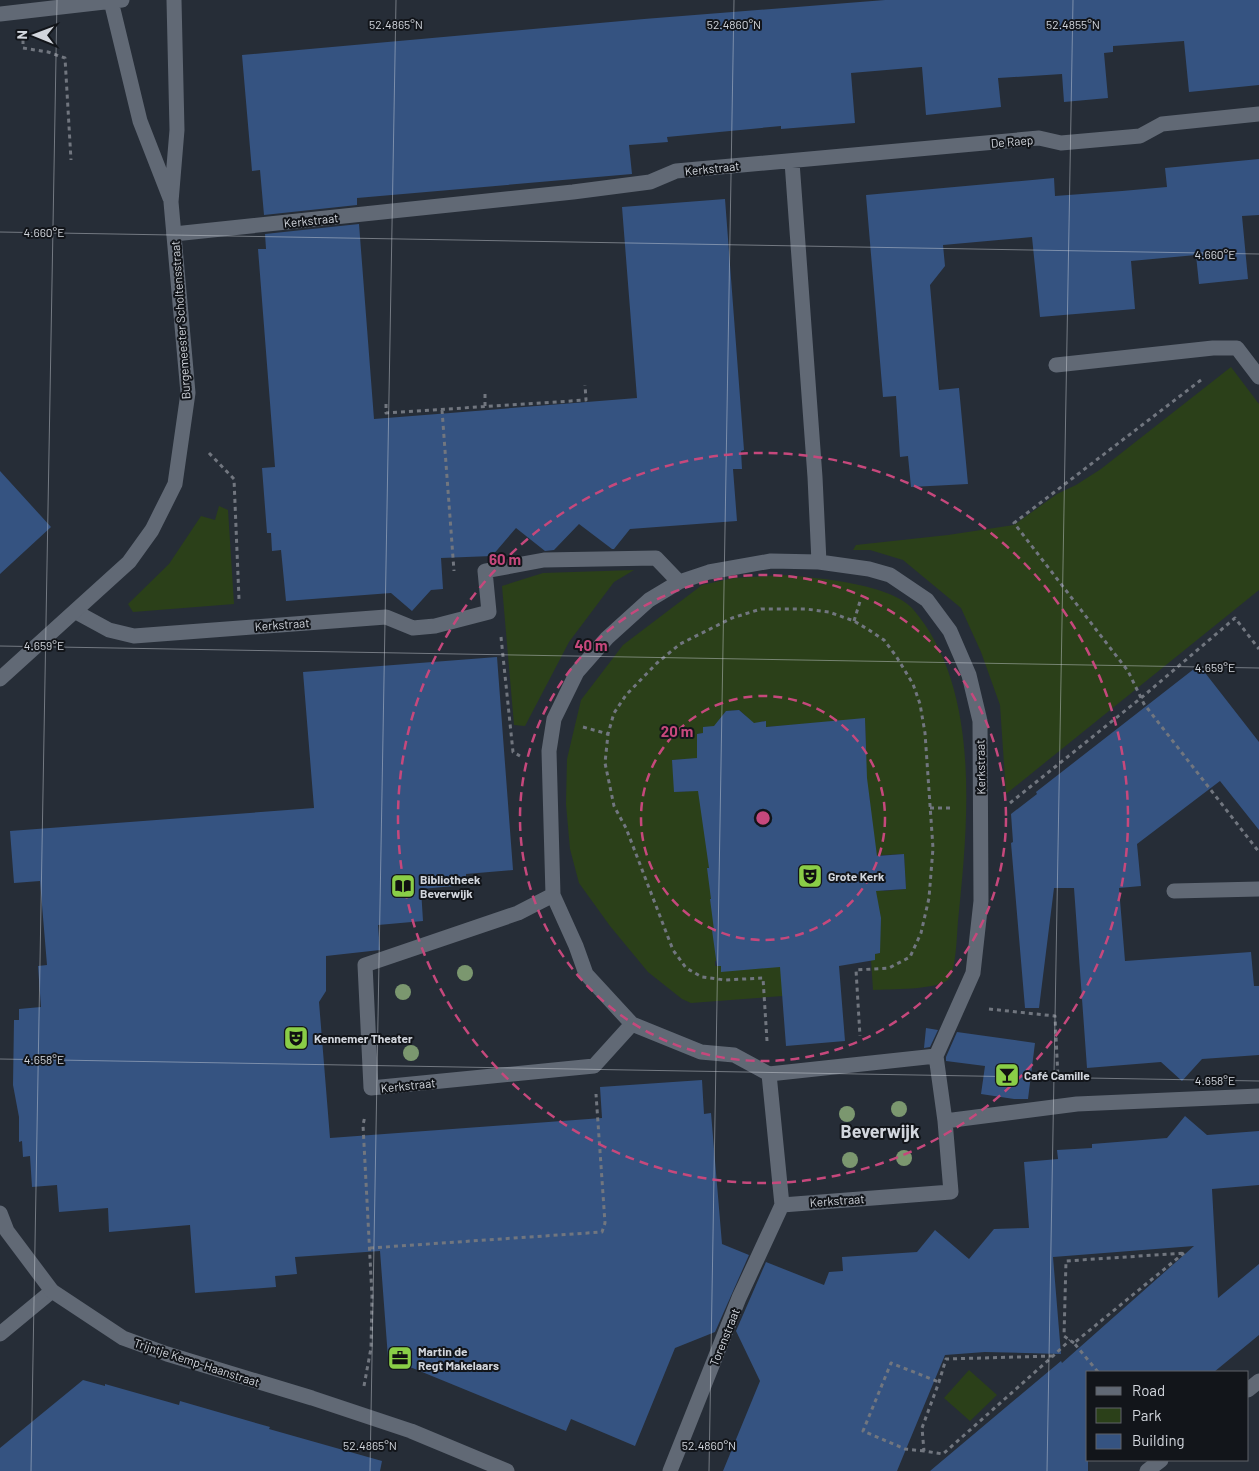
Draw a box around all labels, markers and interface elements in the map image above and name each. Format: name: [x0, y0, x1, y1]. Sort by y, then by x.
north arrow: [10, 10, 60, 60]
text: 52.4865°N: [369, 17, 423, 31]
text: 52.4860°N: [707, 17, 761, 31]
text: 52.4855°N: [1046, 17, 1100, 31]
text: N: [13, 30, 30, 40]
street label: De Raep: [990, 132, 1034, 150]
street label: Kerkstraat: [684, 158, 740, 178]
street label: Kerkstraat: [283, 210, 339, 230]
text: 4.660°E: [24, 225, 64, 239]
street label: Burgemeester Scholtensstraat: [167, 240, 193, 400]
text: 4.660°E: [1195, 247, 1235, 261]
text: 60 m: [489, 550, 521, 568]
street label: Kerkstraat: [254, 615, 310, 633]
text: 40 m: [574, 636, 608, 654]
text: 4.659°E: [24, 638, 64, 652]
text: 4.659°E: [1195, 660, 1235, 674]
text: 20 m: [661, 722, 693, 740]
street label: Kerkstraat: [973, 739, 987, 795]
centre of rings: [754, 809, 772, 827]
theatre icon: Grote Kerk: [797, 863, 823, 889]
place label: Grote Kerk: [828, 869, 885, 883]
place label: Bibliotheek Beverwijk: [420, 872, 481, 900]
library icon: Bibliotheek Beverwijk: [390, 873, 416, 899]
theatre icon: Kennemer Theater: [283, 1025, 309, 1051]
place label: Kennemer Theater: [314, 1031, 413, 1045]
text: 4.658°E: [24, 1052, 64, 1066]
bar icon: Café Camille: [994, 1062, 1020, 1088]
place label: Café Camille: [1024, 1068, 1090, 1082]
text: 4.658°E: [1195, 1073, 1235, 1087]
street label: Kerkstraat: [380, 1075, 436, 1095]
district label: Beverwijk: [841, 1120, 920, 1142]
street label: Kerkstraat: [809, 1191, 865, 1209]
street label: Torenstraat: [706, 1306, 742, 1368]
street label: Trijntje Kemp-Haanstraat: [132, 1335, 262, 1389]
place label: Martin de Regt Makelaars: [418, 1344, 499, 1372]
office icon: Martin de Regt Makelaars: [387, 1345, 413, 1371]
legend: [1086, 1371, 1249, 1461]
text: Road: [1132, 1381, 1165, 1399]
text: Park: [1132, 1406, 1162, 1424]
text: Building: [1132, 1431, 1185, 1449]
text: 52.4865°N: [343, 1438, 397, 1452]
text: 52.4860°N: [682, 1438, 736, 1452]

